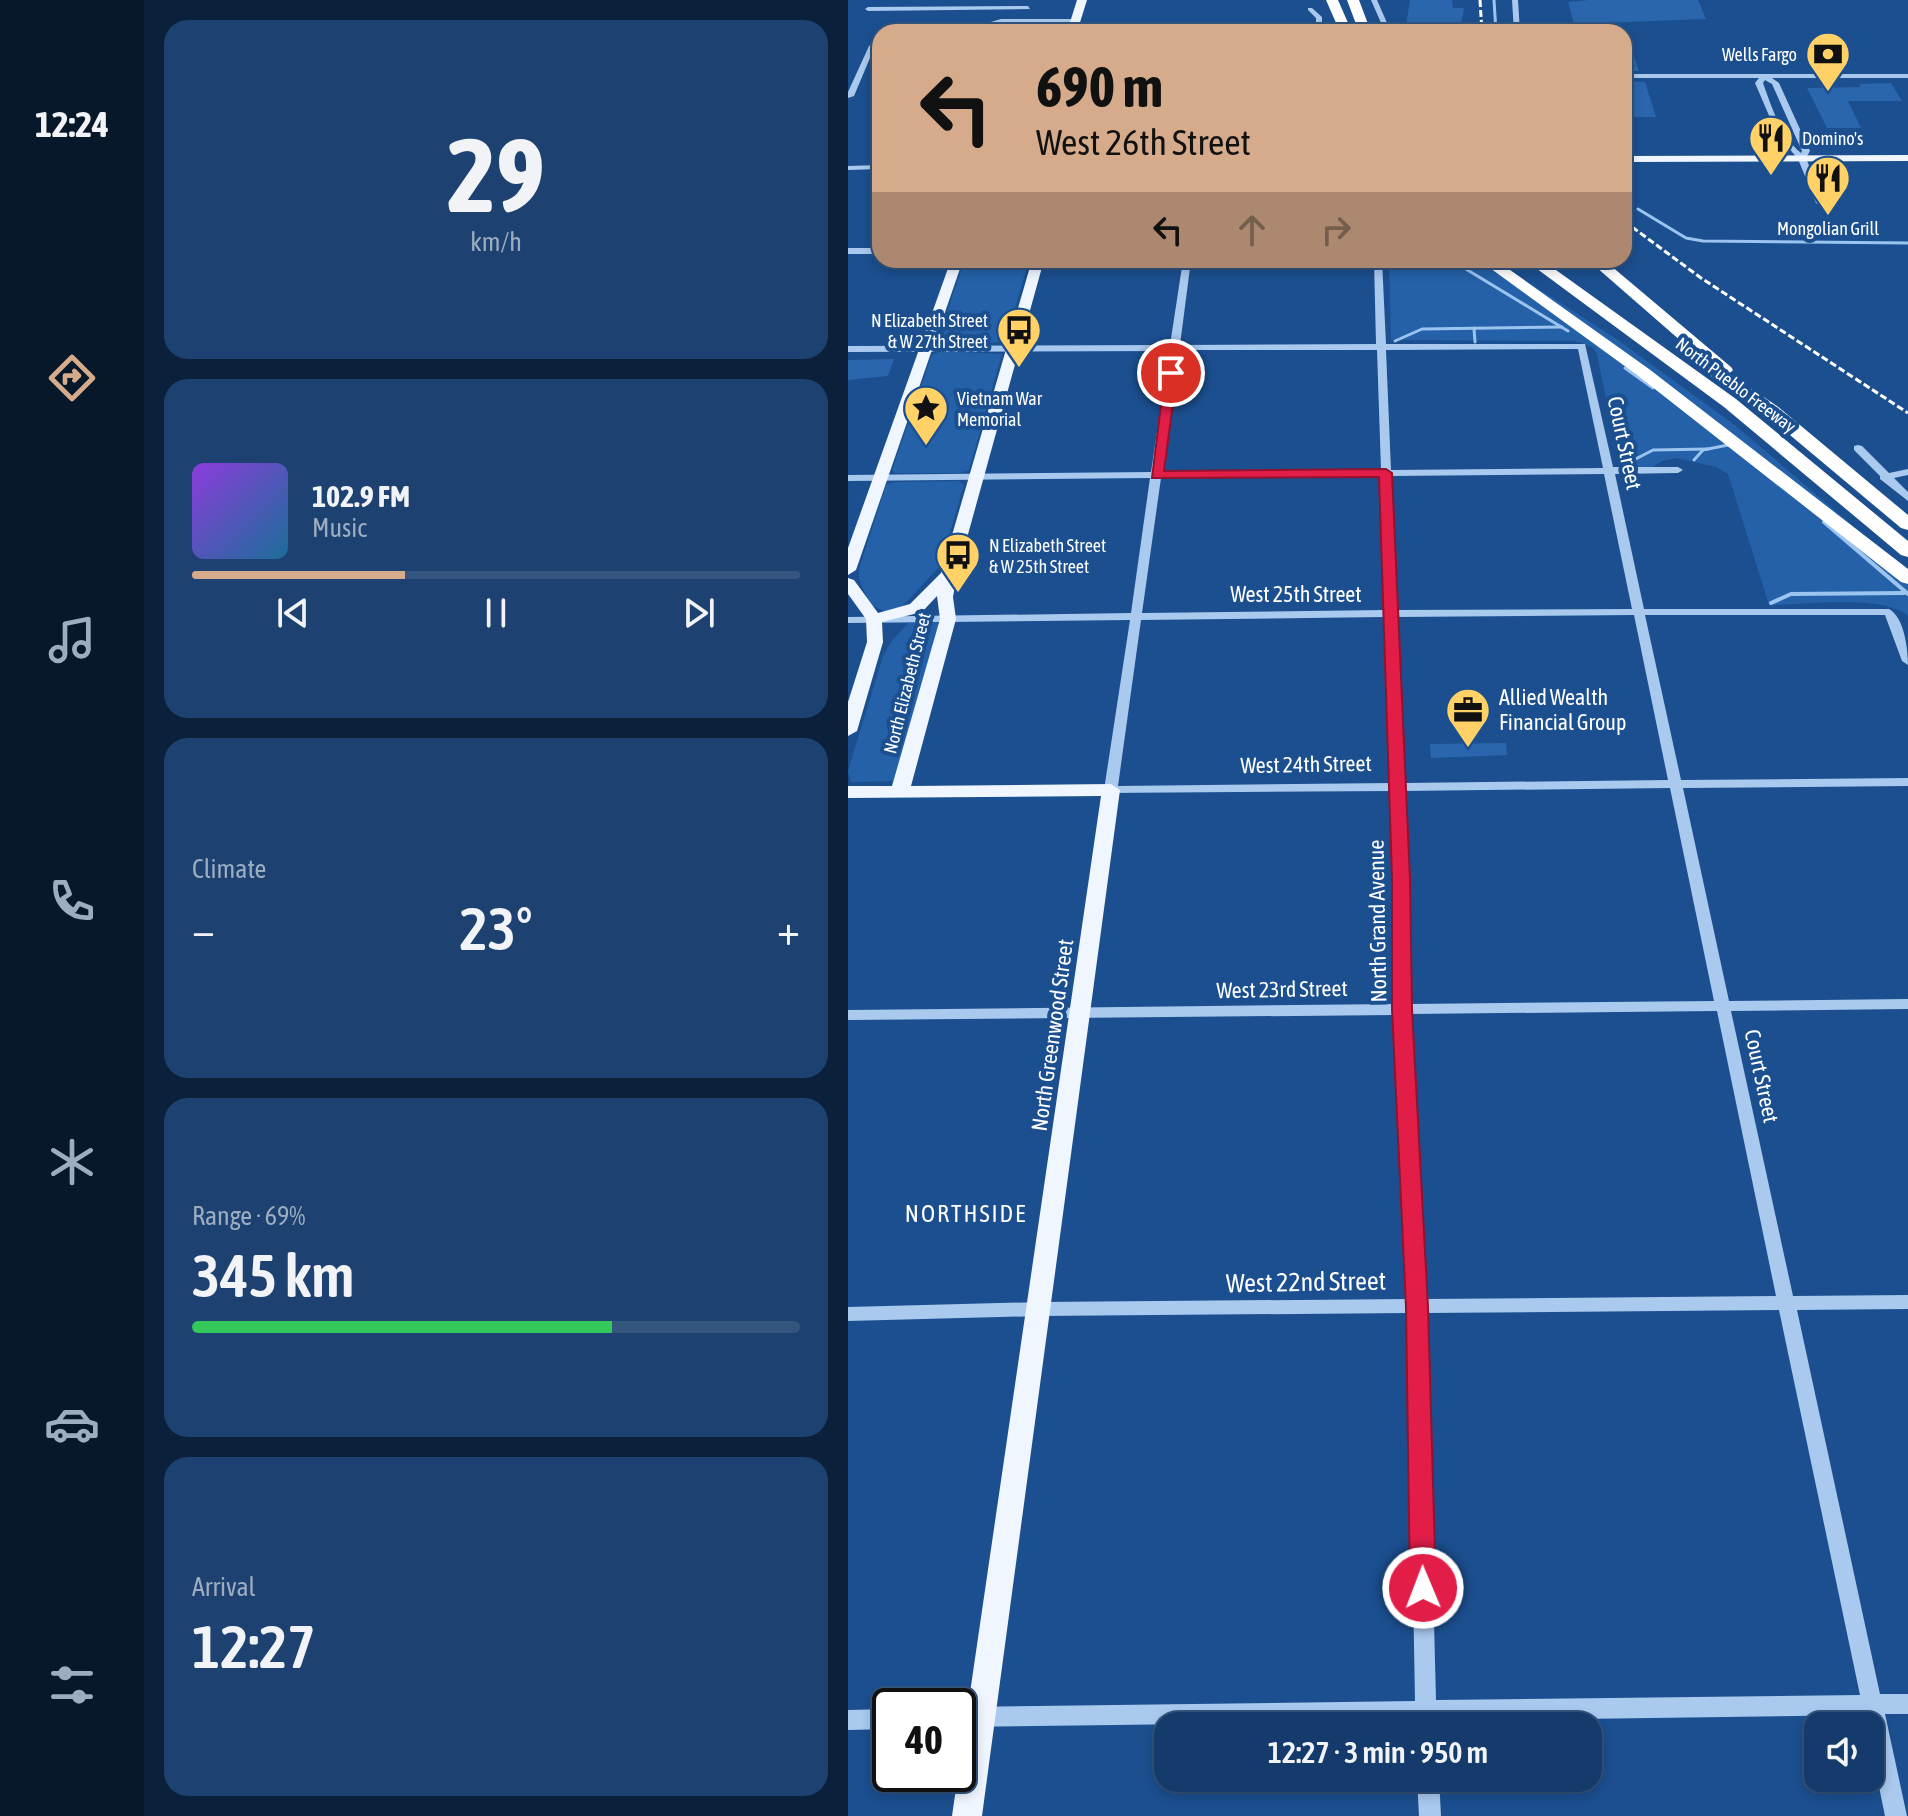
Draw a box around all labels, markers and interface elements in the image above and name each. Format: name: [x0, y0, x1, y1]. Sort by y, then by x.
bank icon: Wells Fargo: [1804, 30, 1852, 93]
place label: Wells Fargo: [1722, 44, 1797, 65]
text: 690 m: [1036, 55, 1163, 119]
icon: left: [904, 56, 1008, 160]
text: 12:24: [35, 103, 109, 145]
restaurant icon: Domino's: [1747, 114, 1795, 177]
text: 29: [447, 115, 545, 234]
text: West 26th Street: [1036, 121, 1251, 163]
place label: Domino's: [1802, 128, 1863, 149]
restaurant icon: Mongolian Grill: [1804, 154, 1852, 217]
icon: left: [1146, 208, 1190, 252]
icon: ahead: [1230, 208, 1274, 252]
icon: right: [1314, 208, 1358, 252]
place label: Mongolian Grill: [1777, 218, 1879, 239]
text: km/h: [470, 227, 522, 257]
bus stop icon: N Elizabeth Street & W 27th Street: [995, 306, 1043, 369]
place label: N Elizabeth Street & W 27th Street: [871, 310, 988, 352]
street label: North Pueblo Freeway: [1672, 333, 1800, 437]
pin: [1137, 339, 1205, 407]
icon: directions: [44, 350, 100, 406]
icon: arrive: [1149, 351, 1193, 395]
place icon: Vietnam War Memorial: [902, 384, 950, 447]
place label: Vietnam War Memorial: [957, 388, 1043, 430]
street label: Court Street: [1602, 394, 1648, 492]
text: 102.9 FM: [312, 479, 410, 513]
text: Music: [312, 513, 367, 543]
bus stop icon: N Elizabeth Street & W 25th Street: [934, 531, 982, 594]
place label: N Elizabeth Street & W 25th Street: [989, 535, 1106, 577]
street label: West 25th Street: [1230, 581, 1362, 607]
icon: previous: [271, 591, 315, 635]
icon: pause: [474, 591, 518, 635]
icon: next: [677, 591, 721, 635]
street label: North Elizabeth Street: [879, 610, 935, 756]
icon: music: [44, 612, 100, 668]
place label: Allied Wealth Financial Group: [1499, 684, 1626, 735]
office icon: Allied Wealth Financial Group: [1444, 686, 1492, 749]
street label: West 24th Street: [1240, 750, 1372, 778]
street label: North Grand Avenue: [1363, 839, 1391, 1002]
text: Climate: [192, 854, 266, 884]
icon: phone: [44, 873, 100, 929]
text: 23°: [460, 894, 532, 963]
text: −: [192, 904, 215, 954]
text: +: [777, 904, 800, 954]
street label: North Greenwood Street: [1026, 937, 1078, 1133]
street label: West 23rd Street: [1216, 975, 1348, 1003]
street label: Court Street: [1739, 1027, 1785, 1125]
icon: climate: [44, 1134, 100, 1190]
district label: NORTHSIDE: [905, 1200, 1027, 1227]
text: Range · 69%: [192, 1201, 305, 1231]
text: 345 km: [192, 1241, 354, 1310]
street label: West 22nd Street: [1226, 1266, 1386, 1298]
icon: car: [44, 1396, 100, 1452]
position arrow: [1381, 1546, 1465, 1630]
text: Arrival: [192, 1572, 256, 1602]
text: 12:27: [192, 1612, 315, 1681]
icon: filters: [44, 1657, 100, 1713]
speed limit sign: 40: [872, 1688, 976, 1792]
map controls: [1804, 1712, 1884, 1792]
button: sound: [1804, 1712, 1884, 1792]
text: 12:27 · 3 min · 950 m: [1268, 1735, 1488, 1769]

